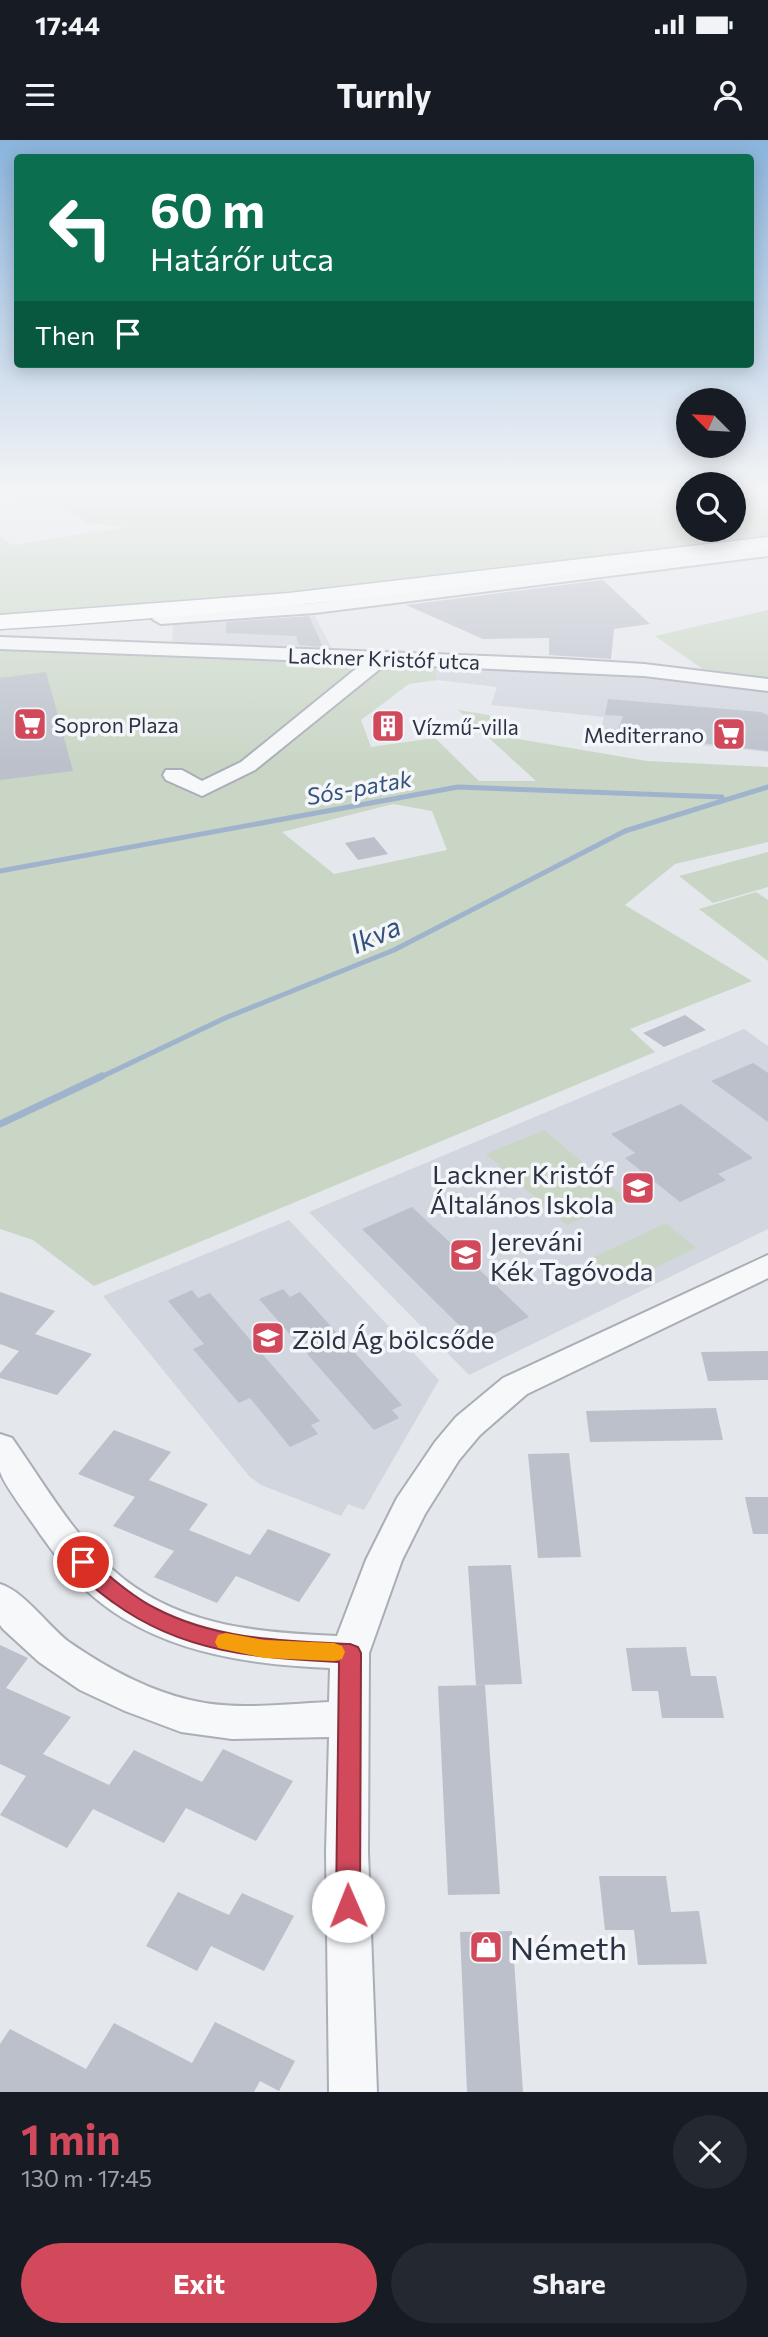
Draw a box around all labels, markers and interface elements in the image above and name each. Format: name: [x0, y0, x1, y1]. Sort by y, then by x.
text: 17:44: [35, 9, 100, 40]
text: Turnly: [337, 75, 431, 115]
icon: menu: [21, 76, 59, 114]
icon: person: [709, 76, 747, 114]
text: 60 m: [150, 178, 265, 238]
icon: left: [35, 182, 126, 273]
text: Határőr utca: [150, 238, 334, 278]
icon: arrive: [109, 315, 147, 353]
text: Then: [35, 319, 95, 350]
north arrow: [676, 388, 746, 458]
map controls: [676, 388, 746, 542]
button: search: [676, 472, 746, 542]
street label: Lackner Kristóf utca: [287, 642, 481, 674]
supermarket icon: Sopron Plaza: [11, 705, 49, 743]
building icon: Vízmű-villa: [369, 707, 407, 745]
place label: Sopron Plaza: [54, 712, 179, 737]
place label: Vízmű-villa: [412, 714, 519, 739]
supermarket icon: Mediterrano: [710, 715, 748, 753]
place label: Mediterrano: [584, 722, 704, 747]
water label: Sós-patak: [304, 764, 415, 810]
water label: Ikva: [344, 908, 406, 960]
place label: Lackner Kristóf Általános Iskola: [430, 1158, 615, 1219]
school or university icon: Lackner Kristóf Általános Iskola: [619, 1169, 657, 1207]
place label: Jereváni Kék Tagóvoda: [490, 1225, 653, 1286]
school or university icon: Jereváni Kék Tagóvoda: [447, 1236, 485, 1274]
school or university icon: Zöld Ág bölcsőde: [249, 1319, 287, 1357]
place label: Zöld Ág bölcsőde: [292, 1323, 494, 1354]
pin: [53, 1532, 113, 1592]
icon: arrive: [64, 1543, 102, 1581]
position arrow: [311, 1869, 385, 1943]
place label: Németh: [510, 1927, 627, 1967]
shop icon: Németh: [467, 1928, 505, 1966]
text: 1 min: [21, 2112, 121, 2164]
button: close: [673, 2115, 747, 2189]
text: 130 m · 17:45: [21, 2164, 152, 2192]
button: Exit: [21, 2243, 377, 2323]
button: Share: [391, 2243, 747, 2323]

